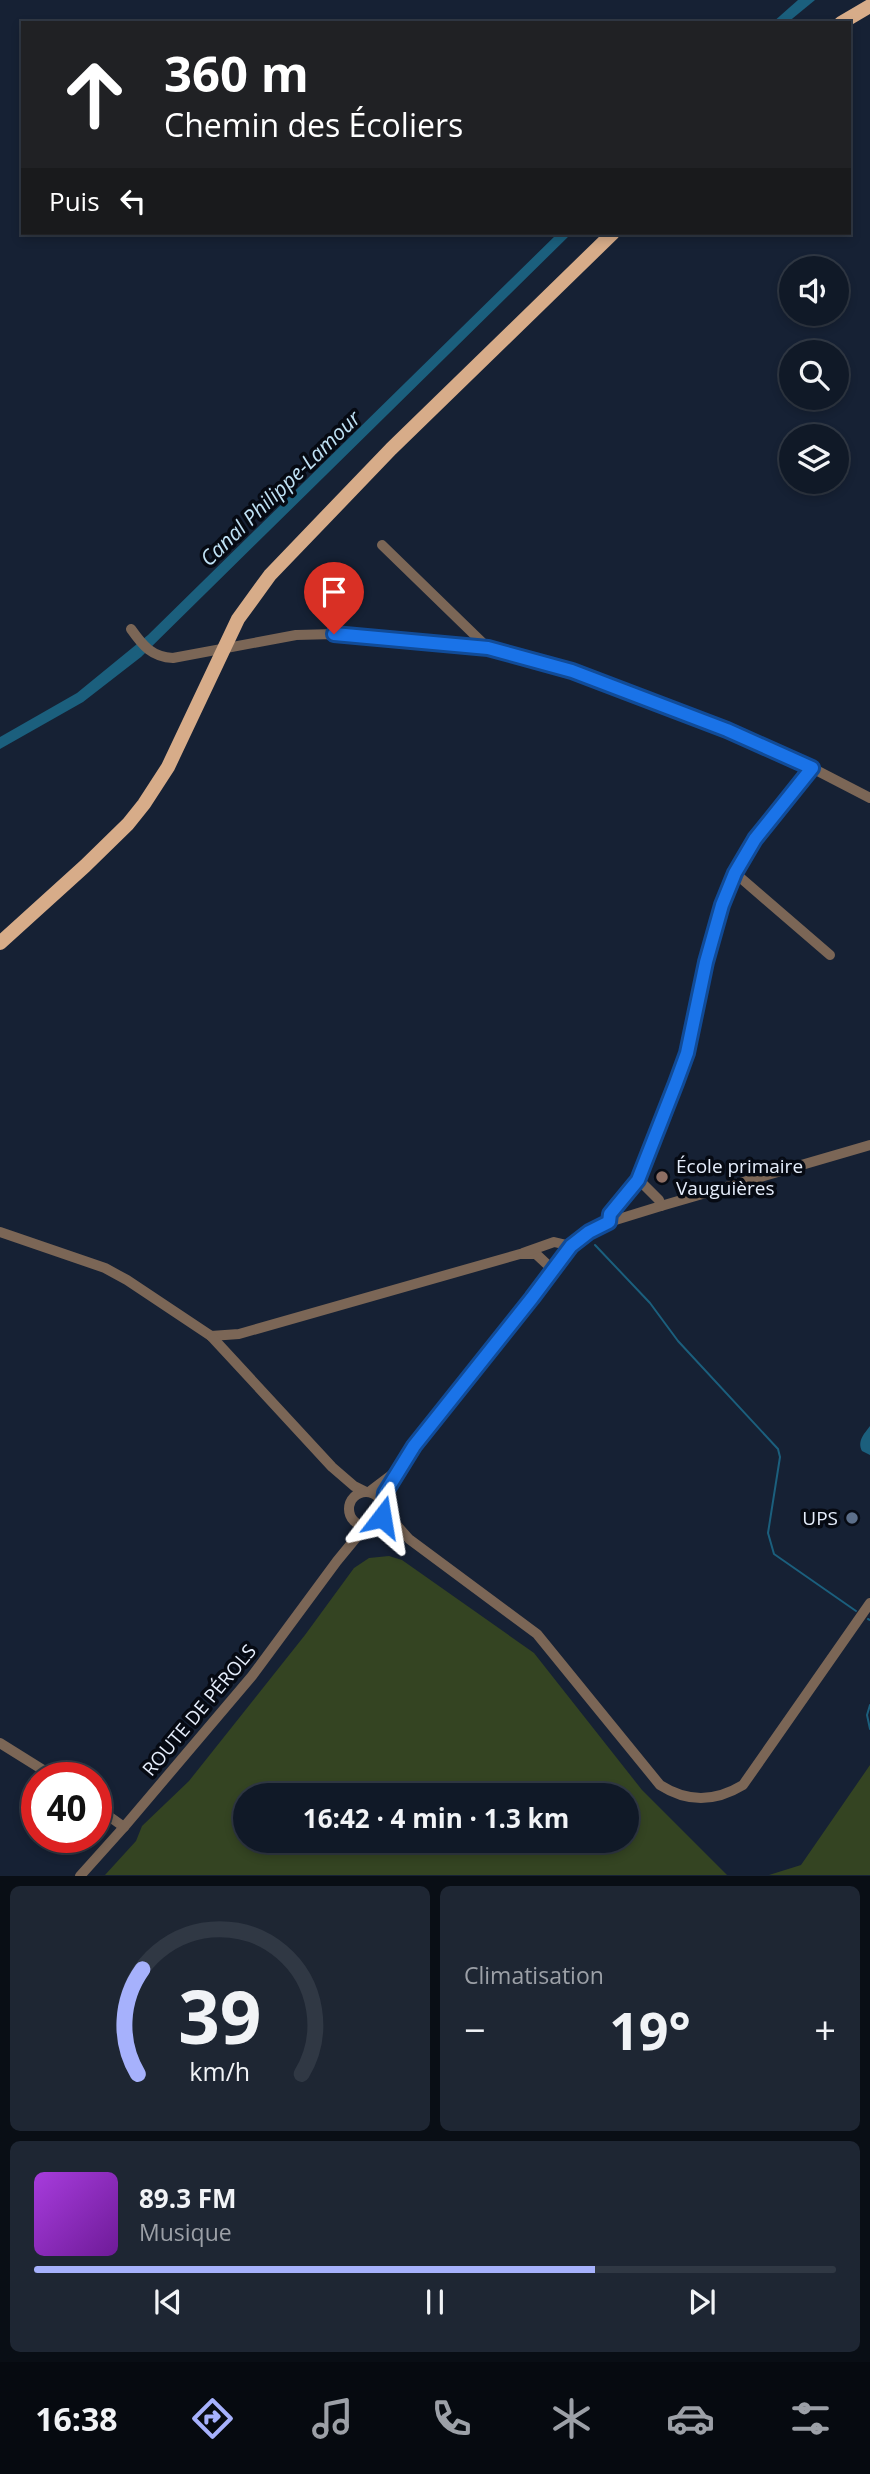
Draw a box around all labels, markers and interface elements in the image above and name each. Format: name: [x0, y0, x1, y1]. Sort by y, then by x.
text: 360 m: [164, 40, 309, 106]
icon: ahead: [49, 49, 140, 140]
text: Chemin des Écoliers: [164, 103, 463, 146]
icon: left: [114, 182, 152, 220]
text: Puis: [49, 183, 100, 219]
map controls: [779, 256, 849, 494]
button: sound: [779, 256, 849, 326]
button: search: [779, 340, 849, 410]
water label: Canal Philippe-Lamour: [194, 404, 367, 572]
button: layers: [779, 424, 849, 494]
pin: [304, 562, 364, 634]
icon: arrive: [315, 573, 353, 611]
place label: École primaire Vauguières: [676, 1153, 803, 1201]
marker: École primaire Vauguières: [654, 1169, 670, 1185]
position arrow: [345, 1480, 419, 1554]
place label: UPS: [802, 1505, 838, 1531]
marker: UPS: [844, 1510, 860, 1526]
street label: ROUTE DE PÉROLS: [136, 1639, 262, 1781]
speed limit sign: 40: [21, 1762, 112, 1853]
text: 16:42 · 4 min · 1.3 km: [303, 1800, 569, 1836]
text: Climatisation: [464, 1959, 604, 1991]
text: 39: [178, 1967, 262, 2066]
text: 19°: [609, 1994, 691, 2065]
text: −: [464, 2003, 486, 2055]
text: +: [814, 2003, 836, 2055]
text: km/h: [190, 2054, 250, 2088]
text: 89.3 FM: [139, 2180, 237, 2216]
text: Musique: [139, 2216, 232, 2248]
icon: previous: [149, 2283, 187, 2321]
icon: pause: [416, 2283, 454, 2321]
icon: next: [683, 2283, 721, 2321]
icon: directions: [188, 2394, 237, 2443]
icon: music: [308, 2394, 357, 2443]
icon: phone: [427, 2394, 476, 2443]
icon: climate: [547, 2394, 596, 2443]
icon: car: [666, 2394, 715, 2443]
icon: filters: [786, 2394, 835, 2443]
text: 16:38: [35, 2397, 118, 2440]

